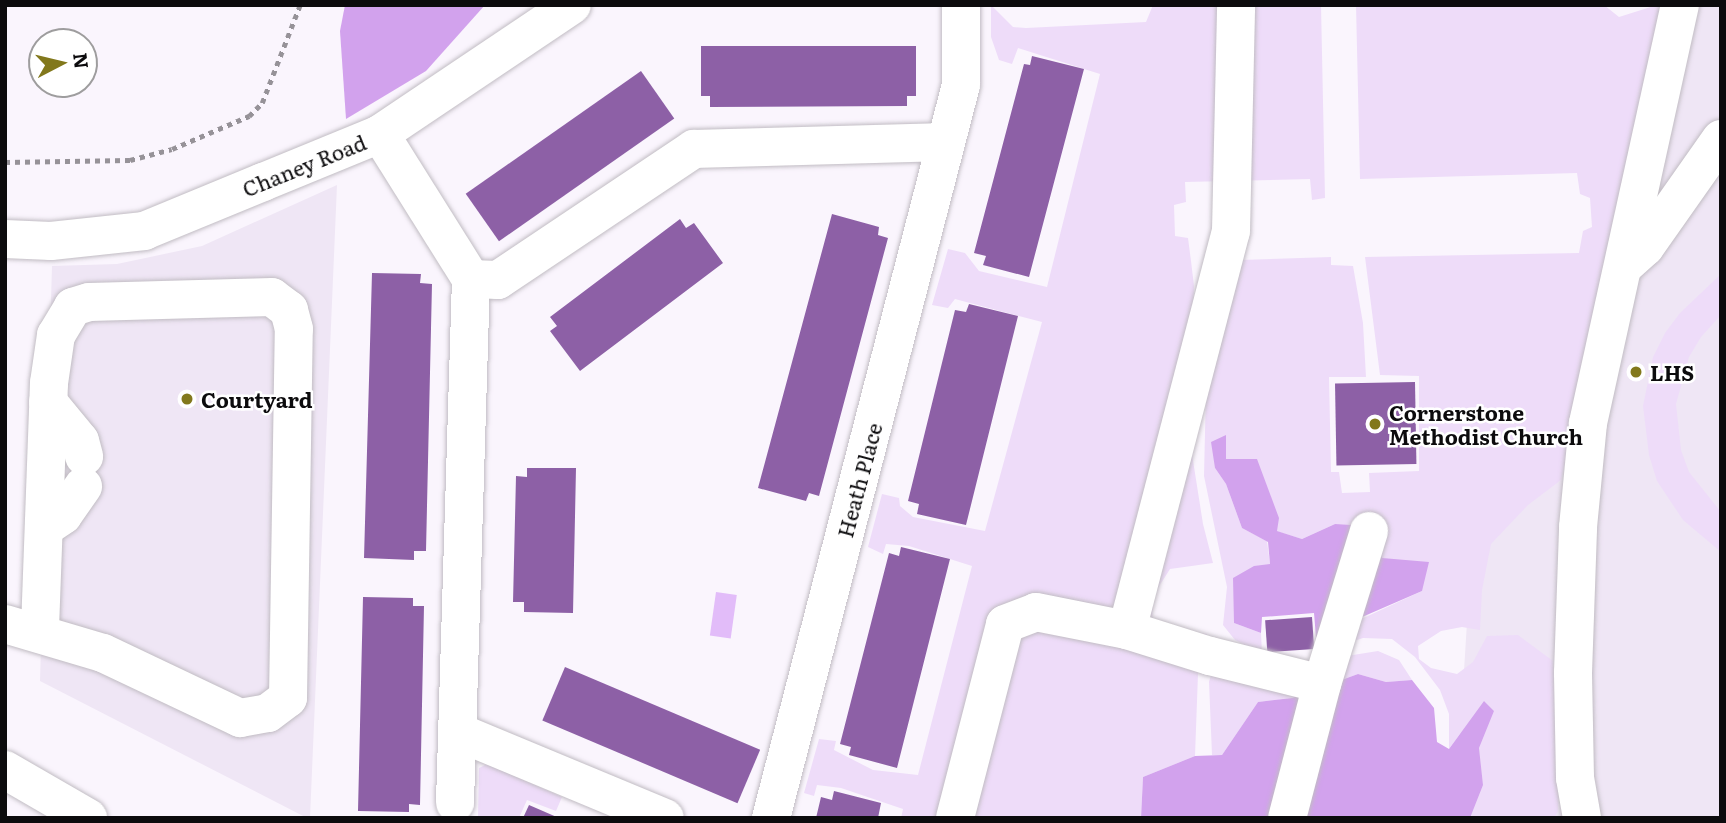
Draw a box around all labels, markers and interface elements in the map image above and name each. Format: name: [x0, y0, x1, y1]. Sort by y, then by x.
north arrow: [28, 28, 98, 98]
text: N: [67, 51, 97, 70]
street label: Chaney Road: [239, 129, 369, 201]
place label: LHS: [1650, 359, 1694, 385]
marker: LHS: [1628, 364, 1644, 380]
place label: Courtyard: [201, 386, 313, 412]
marker: Courtyard: [179, 391, 195, 407]
place label: Cornerstone Methodist Church: [1389, 399, 1583, 449]
marker: Cornerstone Methodist Church: [1367, 416, 1383, 432]
street label: Heath Place: [832, 420, 886, 540]

